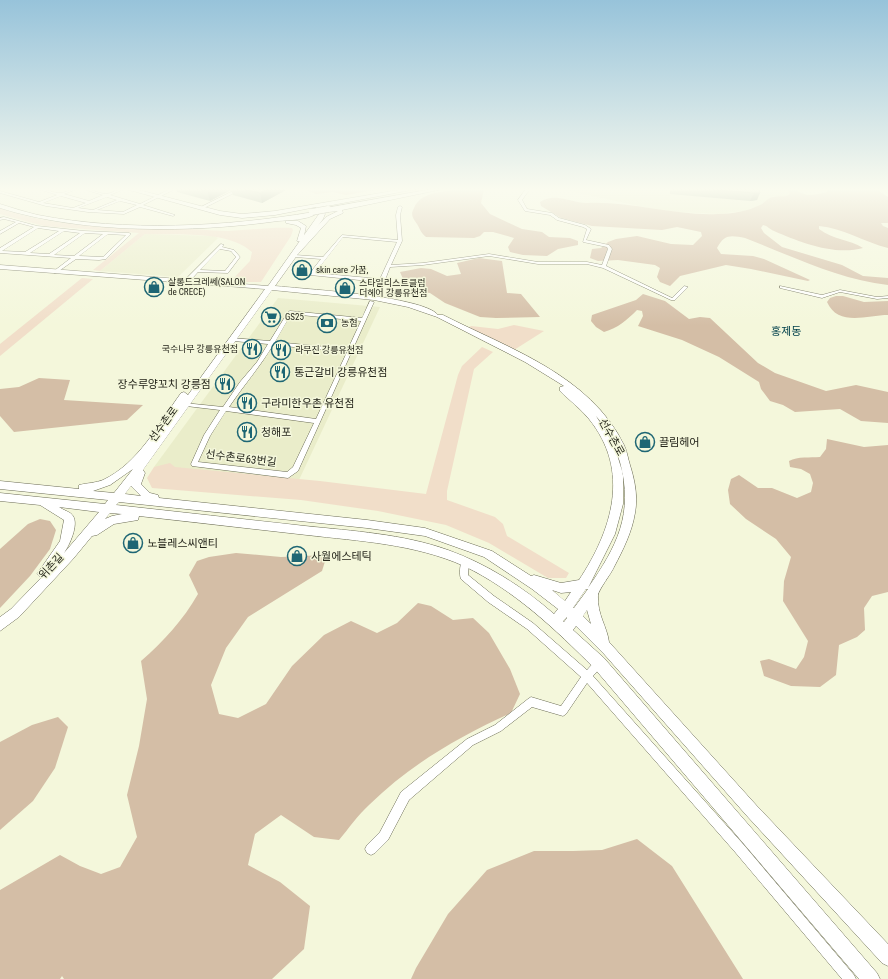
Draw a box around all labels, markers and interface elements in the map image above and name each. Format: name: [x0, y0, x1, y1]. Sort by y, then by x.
shop icon: skin care 가꿈,: [291, 259, 313, 281]
place label: skin care 가꿈,: [316, 265, 369, 275]
shop icon: 살롱드크레쎄(SALON de CRECE): [143, 276, 165, 298]
place label: 살롱드크레쎄(SALON de CRECE): [168, 277, 245, 298]
shop icon: 스타일리스트클럽 더헤어 강릉유천점: [334, 277, 356, 299]
place label: 스타일리스트클럽 더헤어 강릉유천점: [359, 278, 427, 298]
supermarket icon: GS25: [260, 306, 282, 328]
place label: GS25: [285, 312, 304, 322]
bank icon: 농협: [316, 312, 338, 334]
place label: 농협: [341, 318, 358, 328]
district label: 홍제동: [771, 325, 801, 338]
restaurant icon: 국수나무 강릉유천점: [241, 338, 263, 360]
restaurant icon: 라무진 강릉유천점: [270, 339, 292, 361]
place label: 국수나무 강릉유천점: [161, 343, 238, 354]
place label: 라무진 강릉유천점: [295, 344, 363, 355]
restaurant icon: 통근갈비 강릉유천점: [269, 361, 291, 383]
place label: 통근갈비 강릉유천점: [294, 366, 388, 379]
restaurant icon: 장수루양꼬치 강릉점: [214, 373, 236, 395]
place label: 장수루양꼬치 강릉점: [117, 378, 211, 391]
restaurant icon: 구라미한우촌 유천점: [236, 392, 258, 414]
place label: 구라미한우촌 유천점: [261, 397, 355, 410]
street label: 선수촌로: [146, 404, 181, 444]
street label: 선수촌로: [596, 416, 627, 458]
restaurant icon: 청해포: [236, 421, 258, 443]
place label: 청해포: [261, 426, 291, 439]
shop icon: 끌림헤어: [634, 431, 656, 453]
place label: 끌림헤어: [659, 436, 699, 449]
street label: 선수촌로63번길: [205, 448, 277, 469]
shop icon: 노블레스씨앤티: [122, 532, 144, 554]
place label: 노블레스씨앤티: [147, 537, 218, 550]
shop icon: 사월에스테틱: [286, 545, 308, 567]
place label: 사월에스테틱: [311, 550, 372, 563]
street label: 위촌길: [36, 551, 66, 582]

